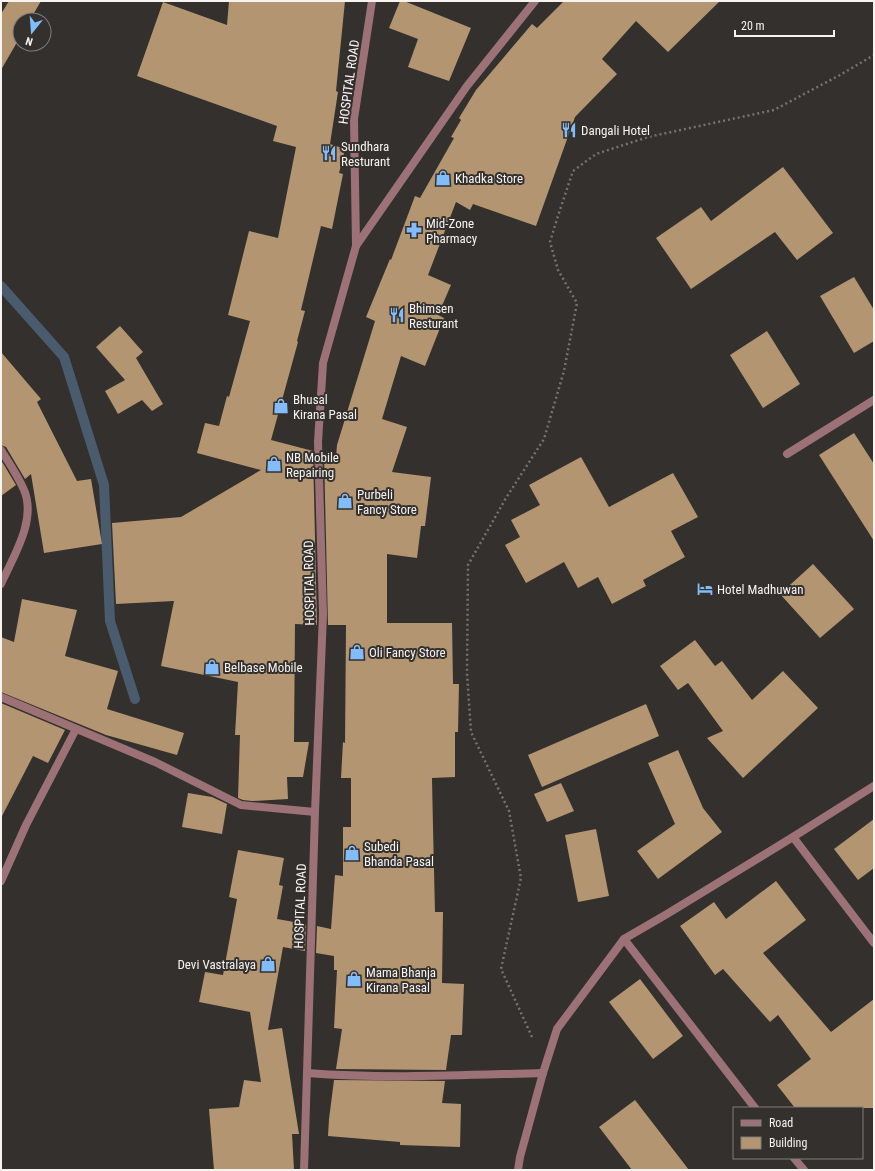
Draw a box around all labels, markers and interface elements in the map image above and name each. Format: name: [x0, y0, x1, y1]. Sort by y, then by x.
north arrow: [12, 12, 52, 52]
scale bar: [735, 12, 834, 38]
text: 20 m: [741, 19, 765, 33]
text: N: [24, 34, 34, 48]
street label: HOSPITAL ROAD: [336, 39, 362, 125]
restaurant icon: Dangali Hotel: [560, 121, 578, 139]
place label: Dangali Hotel: [581, 123, 650, 138]
place label: Sundhara Resturant: [341, 139, 390, 169]
restaurant icon: Sundhara Resturant: [320, 144, 338, 162]
shop icon: Khadka Store: [434, 169, 452, 187]
place label: Khadka Store: [455, 171, 523, 186]
place label: Mid-Zone Pharmacy: [426, 216, 478, 246]
pharmacy icon: Mid-Zone Pharmacy: [405, 221, 423, 239]
place label: Bhimsen Resturant: [409, 301, 458, 331]
restaurant icon: Bhimsen Resturant: [388, 306, 406, 324]
place label: Bhusal Kirana Pasal: [293, 392, 357, 422]
shop icon: Bhusal Kirana Pasal: [272, 397, 290, 415]
place label: NB Mobile Repairing: [286, 450, 339, 480]
shop icon: NB Mobile Repairing: [265, 455, 283, 473]
place label: Purbeli Fancy Store: [357, 487, 417, 517]
shop icon: Purbeli Fancy Store: [336, 492, 354, 510]
street label: HOSPITAL ROAD: [301, 540, 317, 626]
hotel icon: Hotel Madhuwan: [696, 580, 714, 598]
place label: Hotel Madhuwan: [717, 582, 804, 597]
shop icon: Oli Fancy Store: [348, 643, 366, 661]
place label: Oli Fancy Store: [369, 645, 446, 660]
shop icon: Belbase Mobile: [203, 658, 221, 676]
place label: Belbase Mobile: [224, 660, 303, 675]
place label: Subedi Bhanda Pasal: [364, 839, 434, 869]
shop icon: Subedi Bhanda Pasal: [343, 844, 361, 862]
street label: HOSPITAL ROAD: [291, 863, 309, 949]
shop icon: Devi Vastralaya: [259, 955, 277, 973]
place label: Devi Vastralaya: [177, 957, 256, 972]
place label: Mama Bhanja Kirana Pasal: [366, 965, 436, 995]
shop icon: Mama Bhanja Kirana Pasal: [345, 970, 363, 988]
legend: [733, 1107, 863, 1159]
text: Road: [769, 1116, 793, 1130]
text: Building: [769, 1136, 807, 1150]

